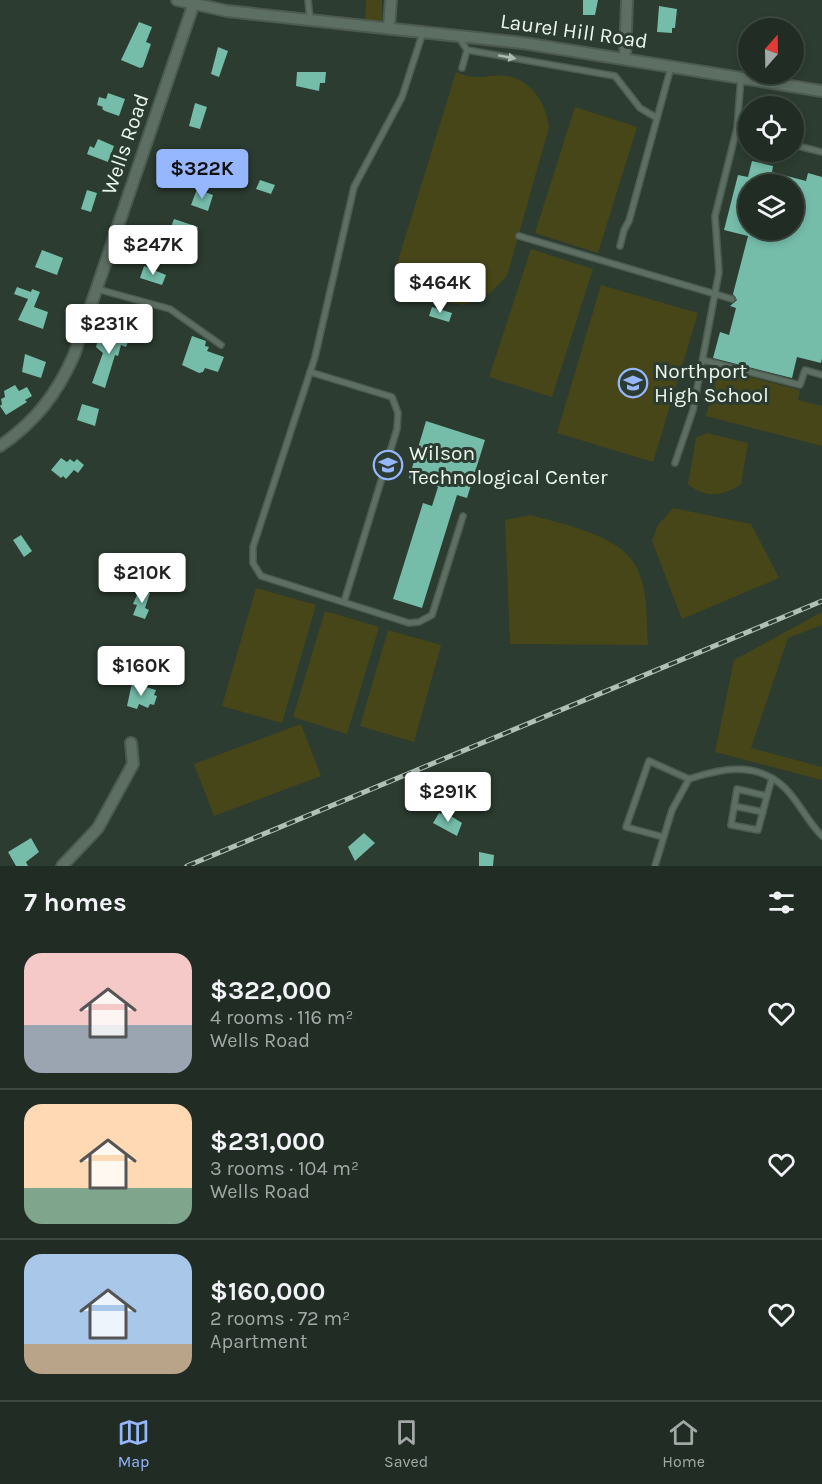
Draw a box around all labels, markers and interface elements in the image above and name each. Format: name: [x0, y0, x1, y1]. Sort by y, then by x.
street label: Laurel Hill Road: [499, 9, 649, 53]
north arrow: [738, 18, 804, 84]
map controls: [738, 18, 804, 240]
one-way arrow: [498, 52, 517, 61]
street label: Wells Road: [97, 90, 153, 198]
button: locate: [738, 96, 804, 162]
pin: $322K: [160, 149, 244, 200]
text: $322K: [170, 157, 234, 180]
button: layers: [738, 174, 804, 240]
pin: $247K: [111, 225, 195, 276]
text: $247K: [123, 233, 183, 256]
pin: $464K: [398, 263, 482, 314]
text: $464K: [409, 271, 471, 294]
pin: $231K: [67, 304, 151, 355]
text: $231K: [80, 312, 138, 335]
place label: Northport High School: [654, 359, 769, 407]
school or university icon: Northport High School: [617, 367, 649, 399]
place label: Wilson Technological Center: [409, 441, 608, 489]
school or university icon: Wilson Technological Center: [372, 449, 404, 481]
pin: $210K: [100, 553, 184, 604]
text: $210K: [113, 561, 171, 584]
pin: $160K: [99, 646, 183, 697]
text: $160K: [112, 654, 170, 677]
pin: $291K: [406, 772, 490, 823]
text: $291K: [419, 780, 477, 803]
icon: filters: [765, 886, 798, 919]
text: 7 homes: [24, 887, 127, 918]
text: $322,000: [210, 975, 331, 1006]
icon: home: [72, 977, 144, 1049]
icon: heart: [765, 997, 798, 1030]
text: 4 rooms · 116 m²: [210, 1006, 353, 1029]
text: Wells Road: [210, 1029, 310, 1052]
text: $231,000: [210, 1126, 325, 1157]
icon: home: [72, 1128, 144, 1200]
icon: heart: [765, 1148, 798, 1181]
text: 3 rooms · 104 m²: [210, 1157, 359, 1180]
text: Wells Road: [210, 1180, 310, 1203]
text: $160,000: [210, 1276, 325, 1307]
icon: home: [72, 1278, 144, 1350]
icon: heart: [765, 1298, 798, 1331]
text: 2 rooms · 72 m²: [210, 1307, 350, 1330]
text: Apartment: [210, 1330, 308, 1353]
tab: Map: [117, 1416, 150, 1471]
tab: Saved: [384, 1416, 428, 1471]
tab: Home: [662, 1416, 705, 1471]

